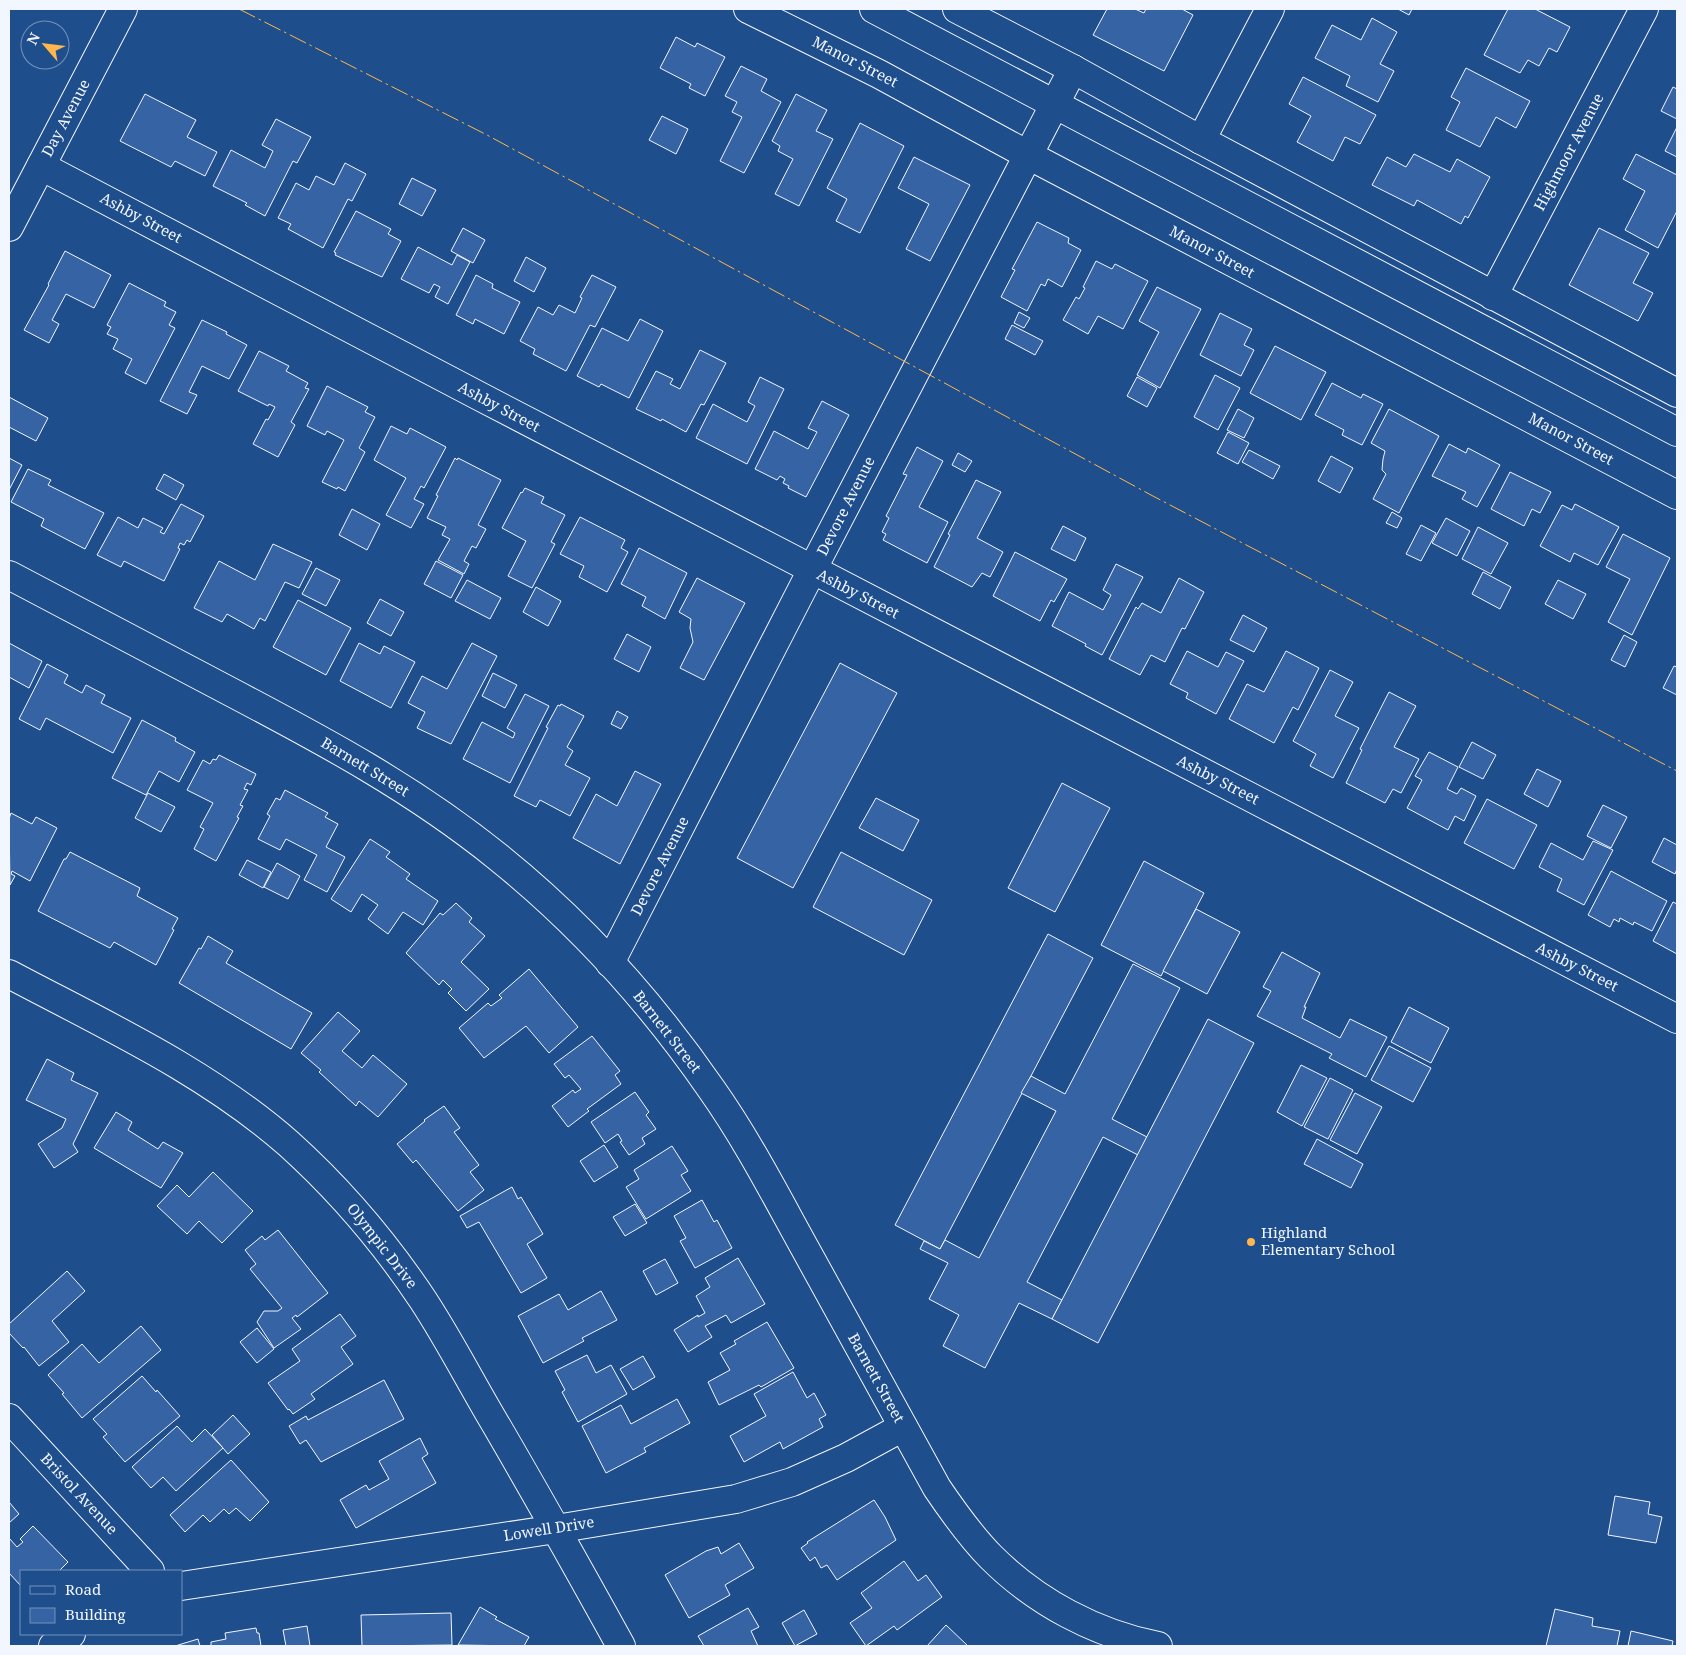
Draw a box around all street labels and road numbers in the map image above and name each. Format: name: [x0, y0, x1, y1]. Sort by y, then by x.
street label: Manor Street: [809, 31, 902, 91]
street label: Day Avenue: [36, 75, 94, 160]
street label: Highmoor Avenue: [1529, 89, 1608, 214]
street label: Ashby Street: [97, 187, 186, 247]
street label: Manor Street: [1166, 220, 1259, 282]
street label: Ashby Street: [455, 376, 544, 436]
street label: Manor Street: [1525, 407, 1618, 469]
street label: Devore Avenue: [811, 453, 879, 559]
street label: Ashby Street: [814, 564, 903, 622]
street label: Barnett Street: [318, 732, 413, 800]
street label: Ashby Street: [1174, 750, 1263, 808]
street label: Devore Avenue: [625, 813, 693, 919]
street label: Ashby Street: [1533, 937, 1622, 995]
street label: Barnett Street: [629, 986, 706, 1077]
street label: Olympic Drive: [343, 1199, 422, 1292]
street label: Barnett Street: [844, 1329, 910, 1426]
street label: Bristol Avenue: [37, 1448, 123, 1538]
street label: Lowell Drive: [502, 1511, 596, 1545]

